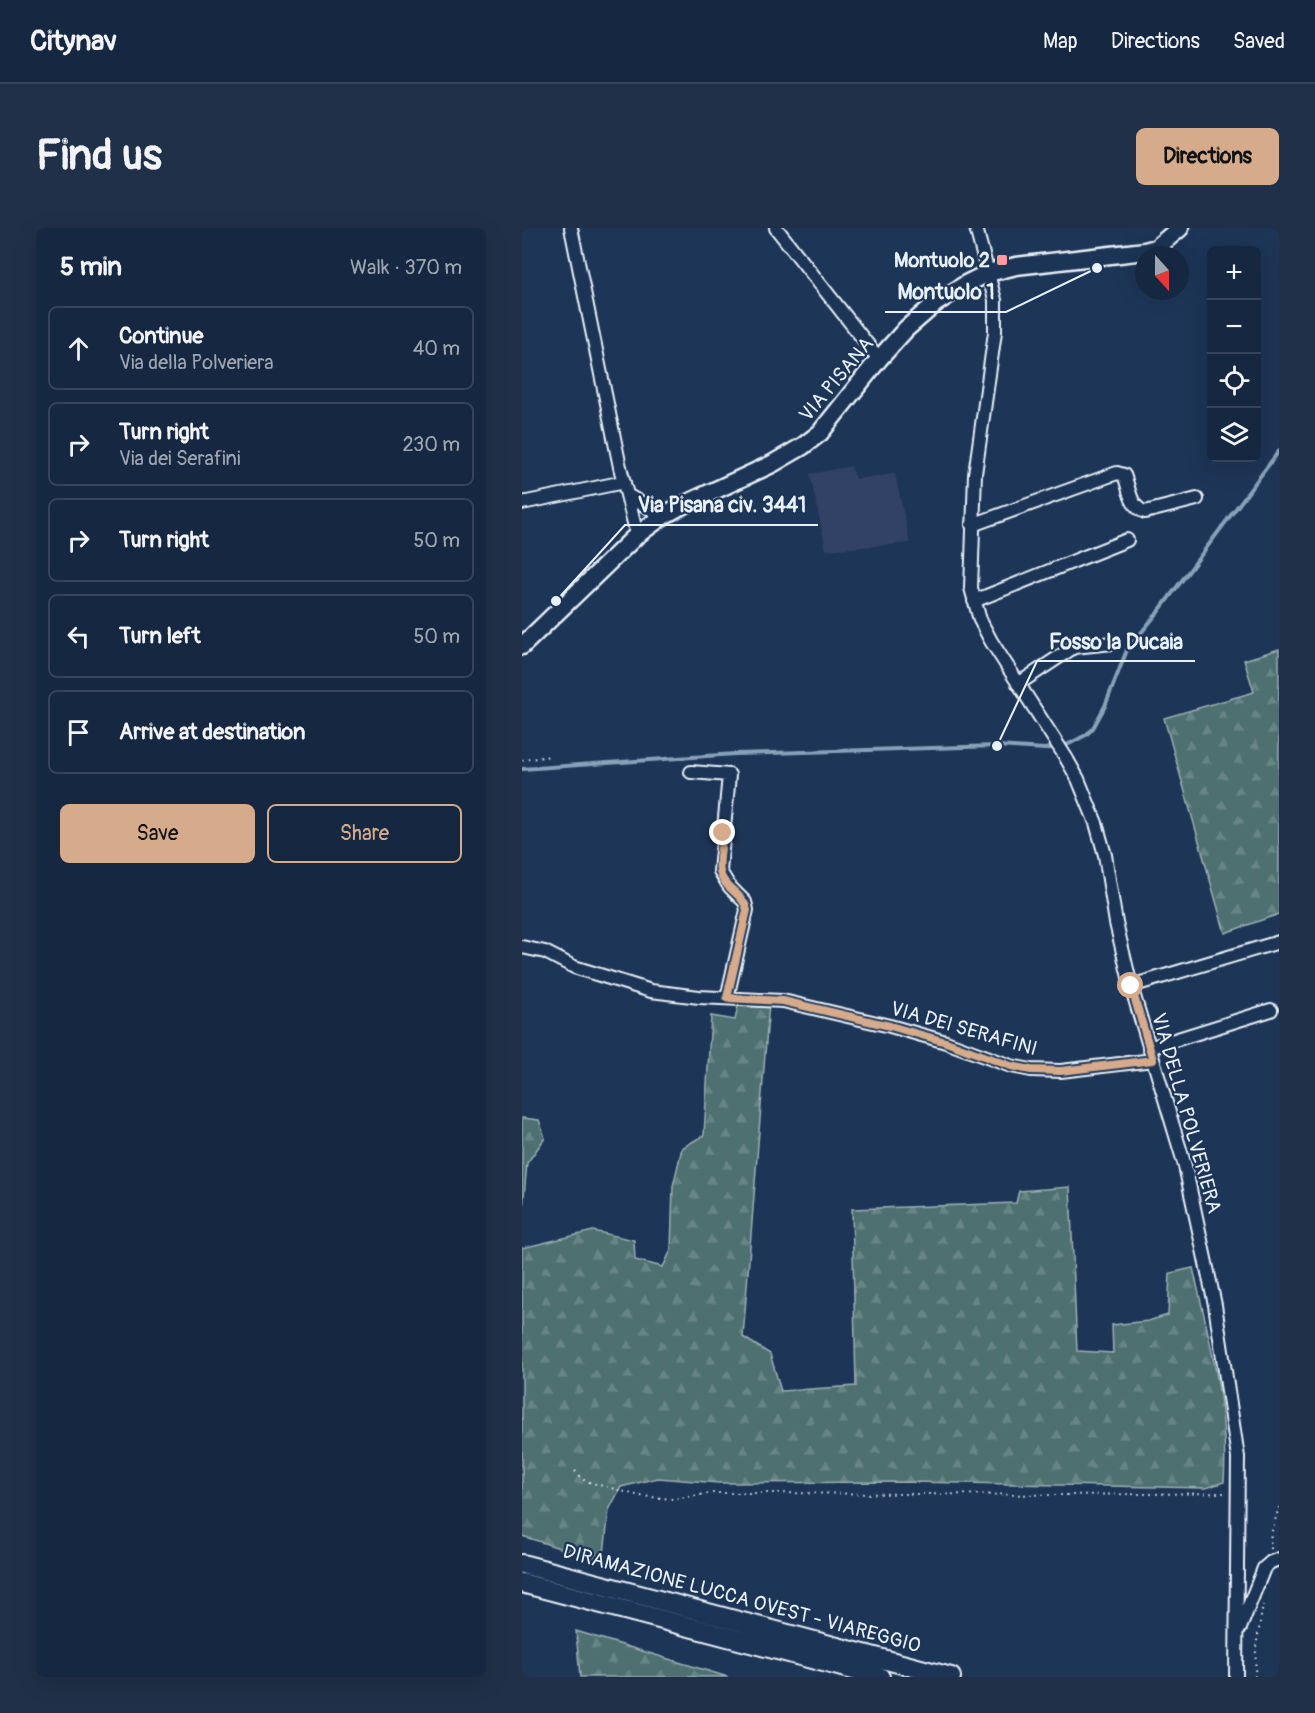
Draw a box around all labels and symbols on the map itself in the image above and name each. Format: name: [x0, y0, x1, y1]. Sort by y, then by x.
north arrow: [1135, 246, 1189, 300]
place label: Montuolo 2: [894, 248, 990, 273]
marker: Montuolo 2: [995, 253, 1009, 267]
callout: Montuolo 1: [885, 273, 1006, 312]
text: Montuolo 1: [897, 279, 995, 306]
street label: VIA PISANA: [794, 332, 879, 427]
callout: Via Pisana civ. 3441: [625, 486, 818, 525]
text: Via Pisana civ. 3441: [638, 492, 806, 519]
callout: Fosso la Ducaia: [1037, 622, 1195, 661]
text: Fosso la Ducaia: [1049, 629, 1183, 656]
route end: [709, 819, 735, 845]
route start: [1117, 972, 1143, 998]
street label: VIA DEI SERAFINI: [888, 996, 1040, 1061]
street label: VIA DELLA POLVERIERA: [1146, 1010, 1227, 1216]
street label: DIRAMAZIONE LUCCA OVEST - VIAREGGIO: [560, 1539, 924, 1658]

